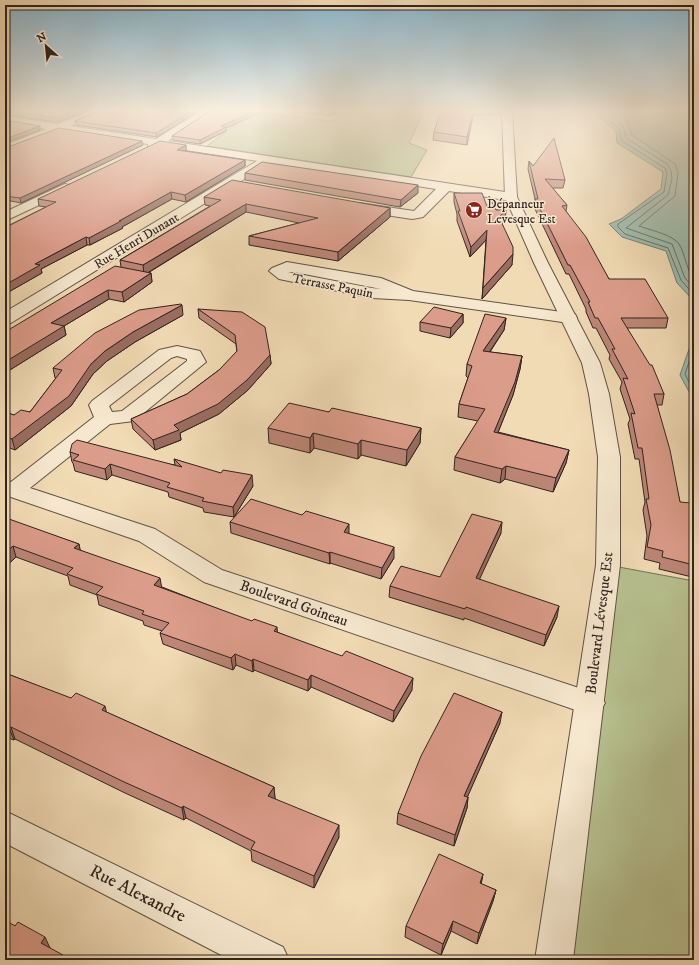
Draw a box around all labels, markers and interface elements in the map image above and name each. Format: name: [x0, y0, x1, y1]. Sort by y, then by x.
north arrow: [26, 26, 66, 66]
text: N: [35, 30, 49, 46]
place label: Dépanneur Levesque Est: [487, 196, 556, 227]
supermarket icon: Dépanneur Levesque Est: [464, 200, 484, 220]
street label: Rue Henri Dunant: [91, 209, 182, 272]
street label: Terrasse Paquin: [291, 270, 375, 302]
street label: Boulevard Lévesque Est: [581, 551, 618, 695]
street label: Boulevard Goineau: [237, 576, 350, 631]
street label: Rue Alexandre: [86, 860, 189, 928]

